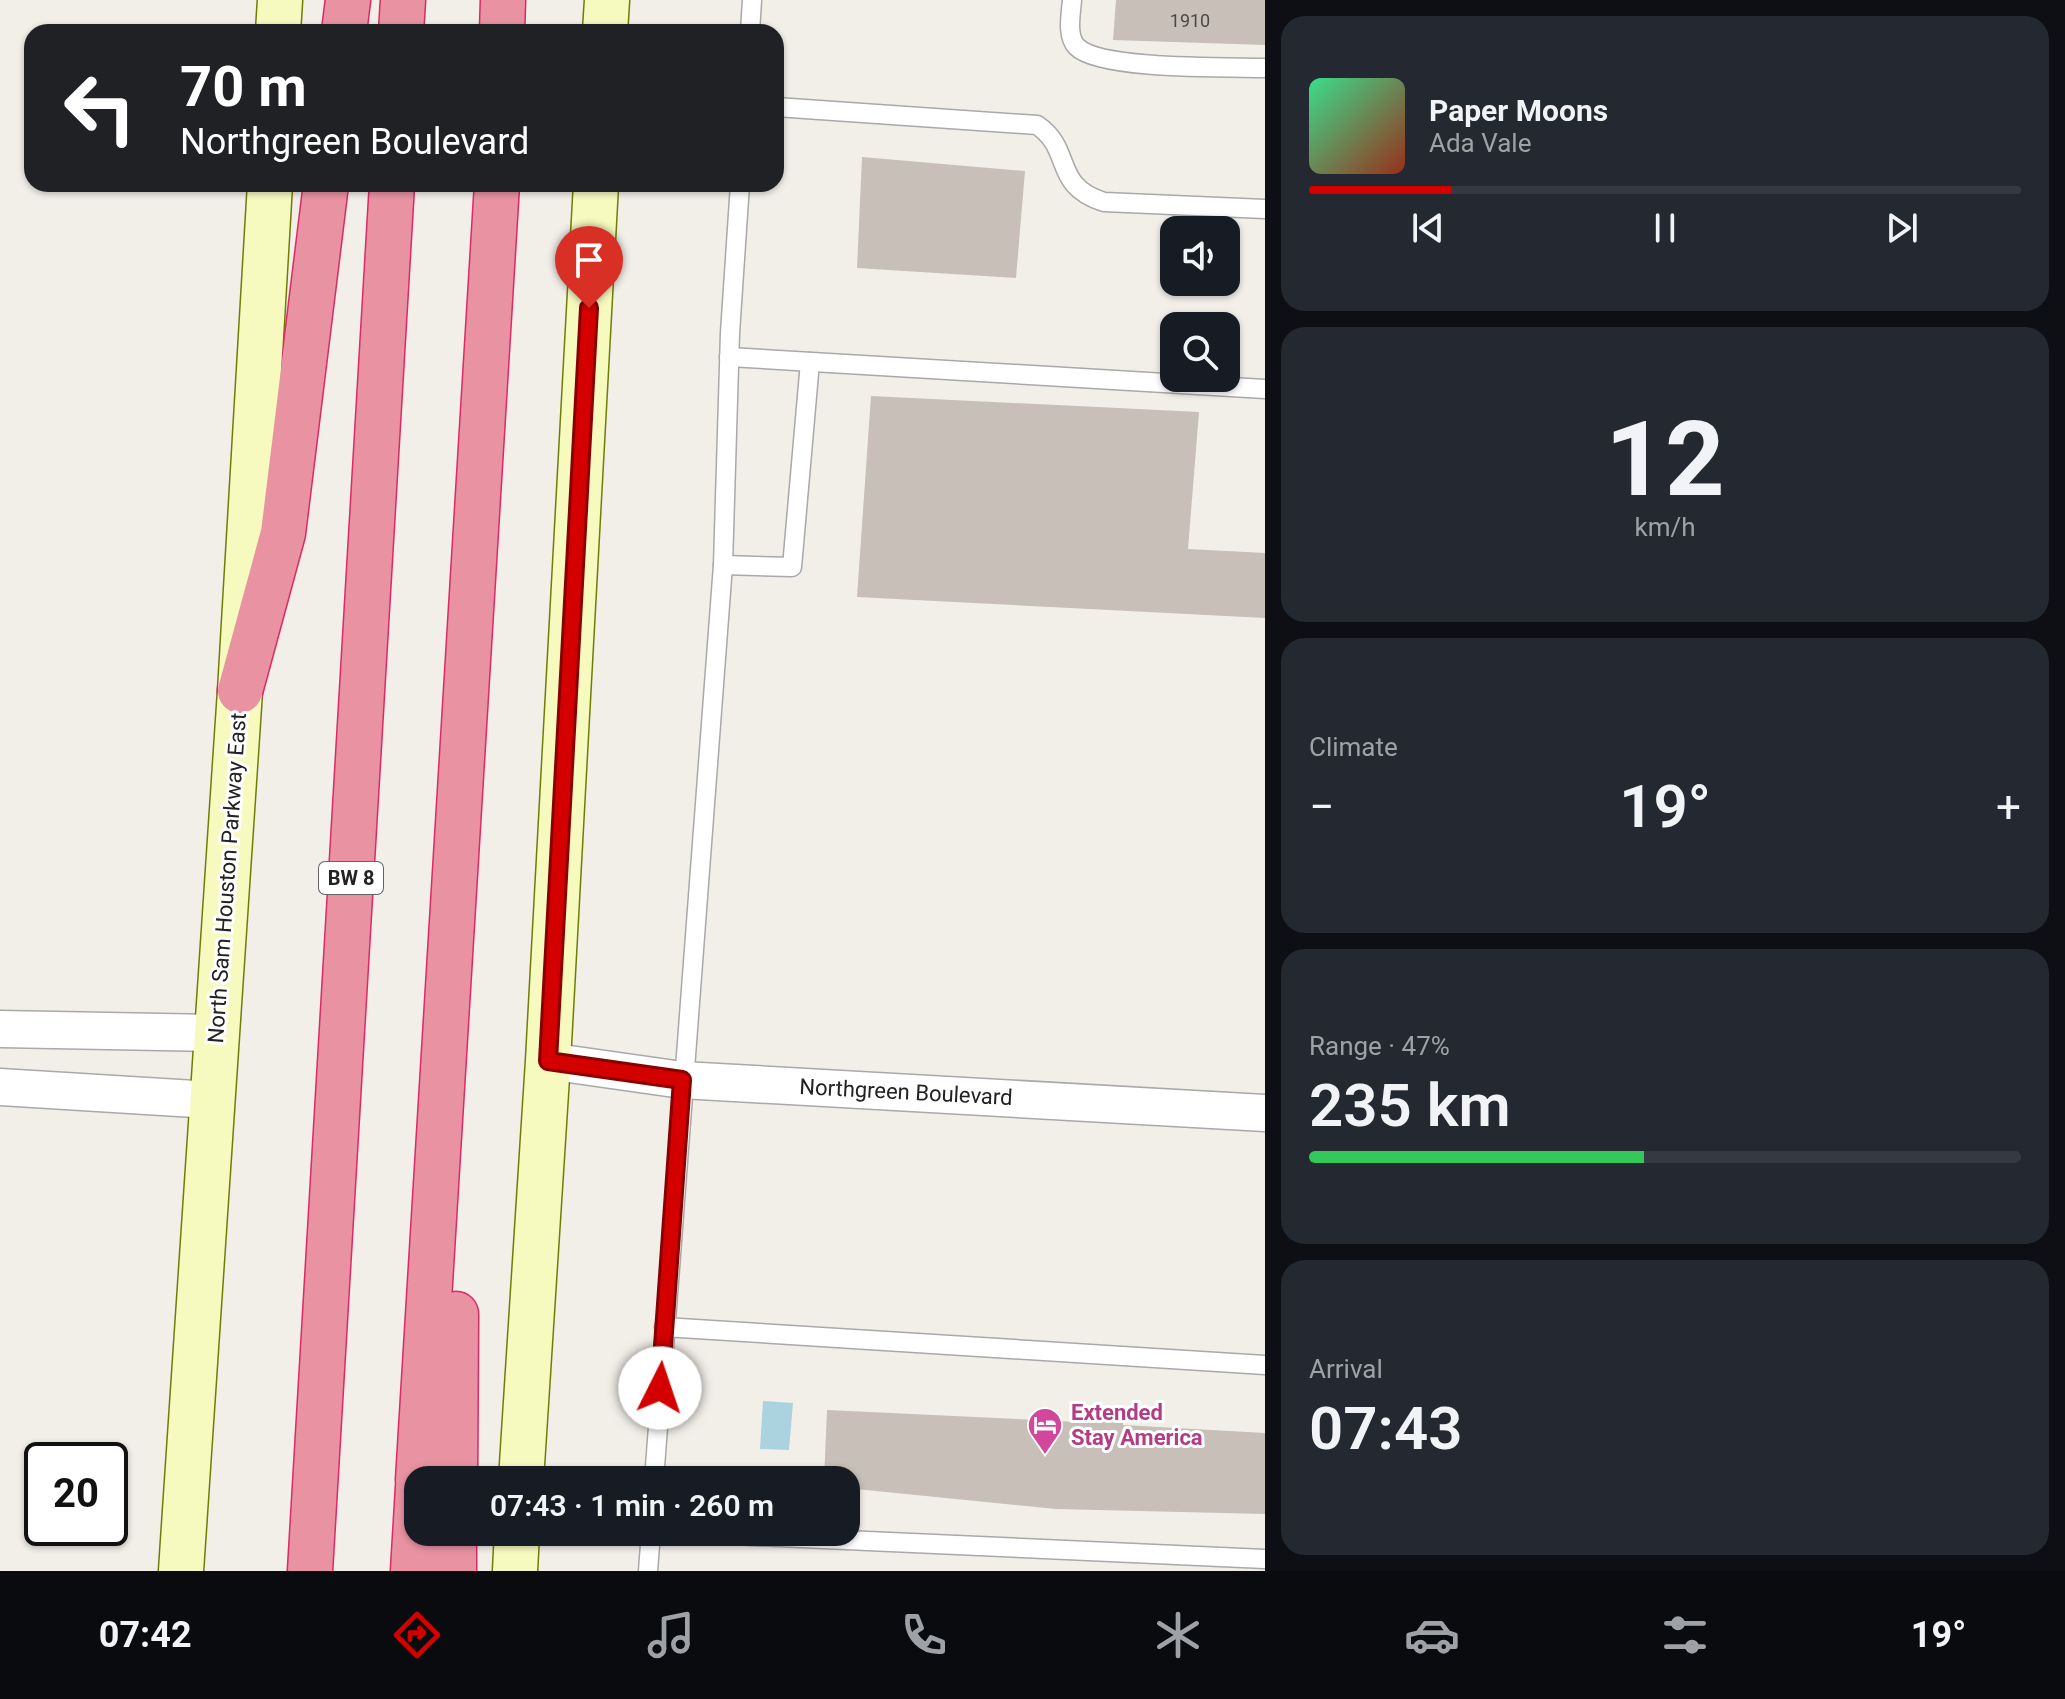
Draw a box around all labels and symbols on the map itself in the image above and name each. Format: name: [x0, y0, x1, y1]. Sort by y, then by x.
house number: 1910: [1170, 10, 1210, 31]
pin: [555, 226, 623, 308]
street label: North Sam Houston Parkway East: [203, 712, 251, 1044]
road number: BW 8: [319, 862, 383, 894]
street label: Northgreen Boulevard: [799, 1074, 1013, 1110]
position arrow: [618, 1346, 702, 1430]
place label: Extended Stay America: [1071, 1400, 1203, 1450]
hotel icon: Extended Stay America: [1026, 1406, 1064, 1456]
speed limit sign: 20: [24, 1442, 128, 1546]

